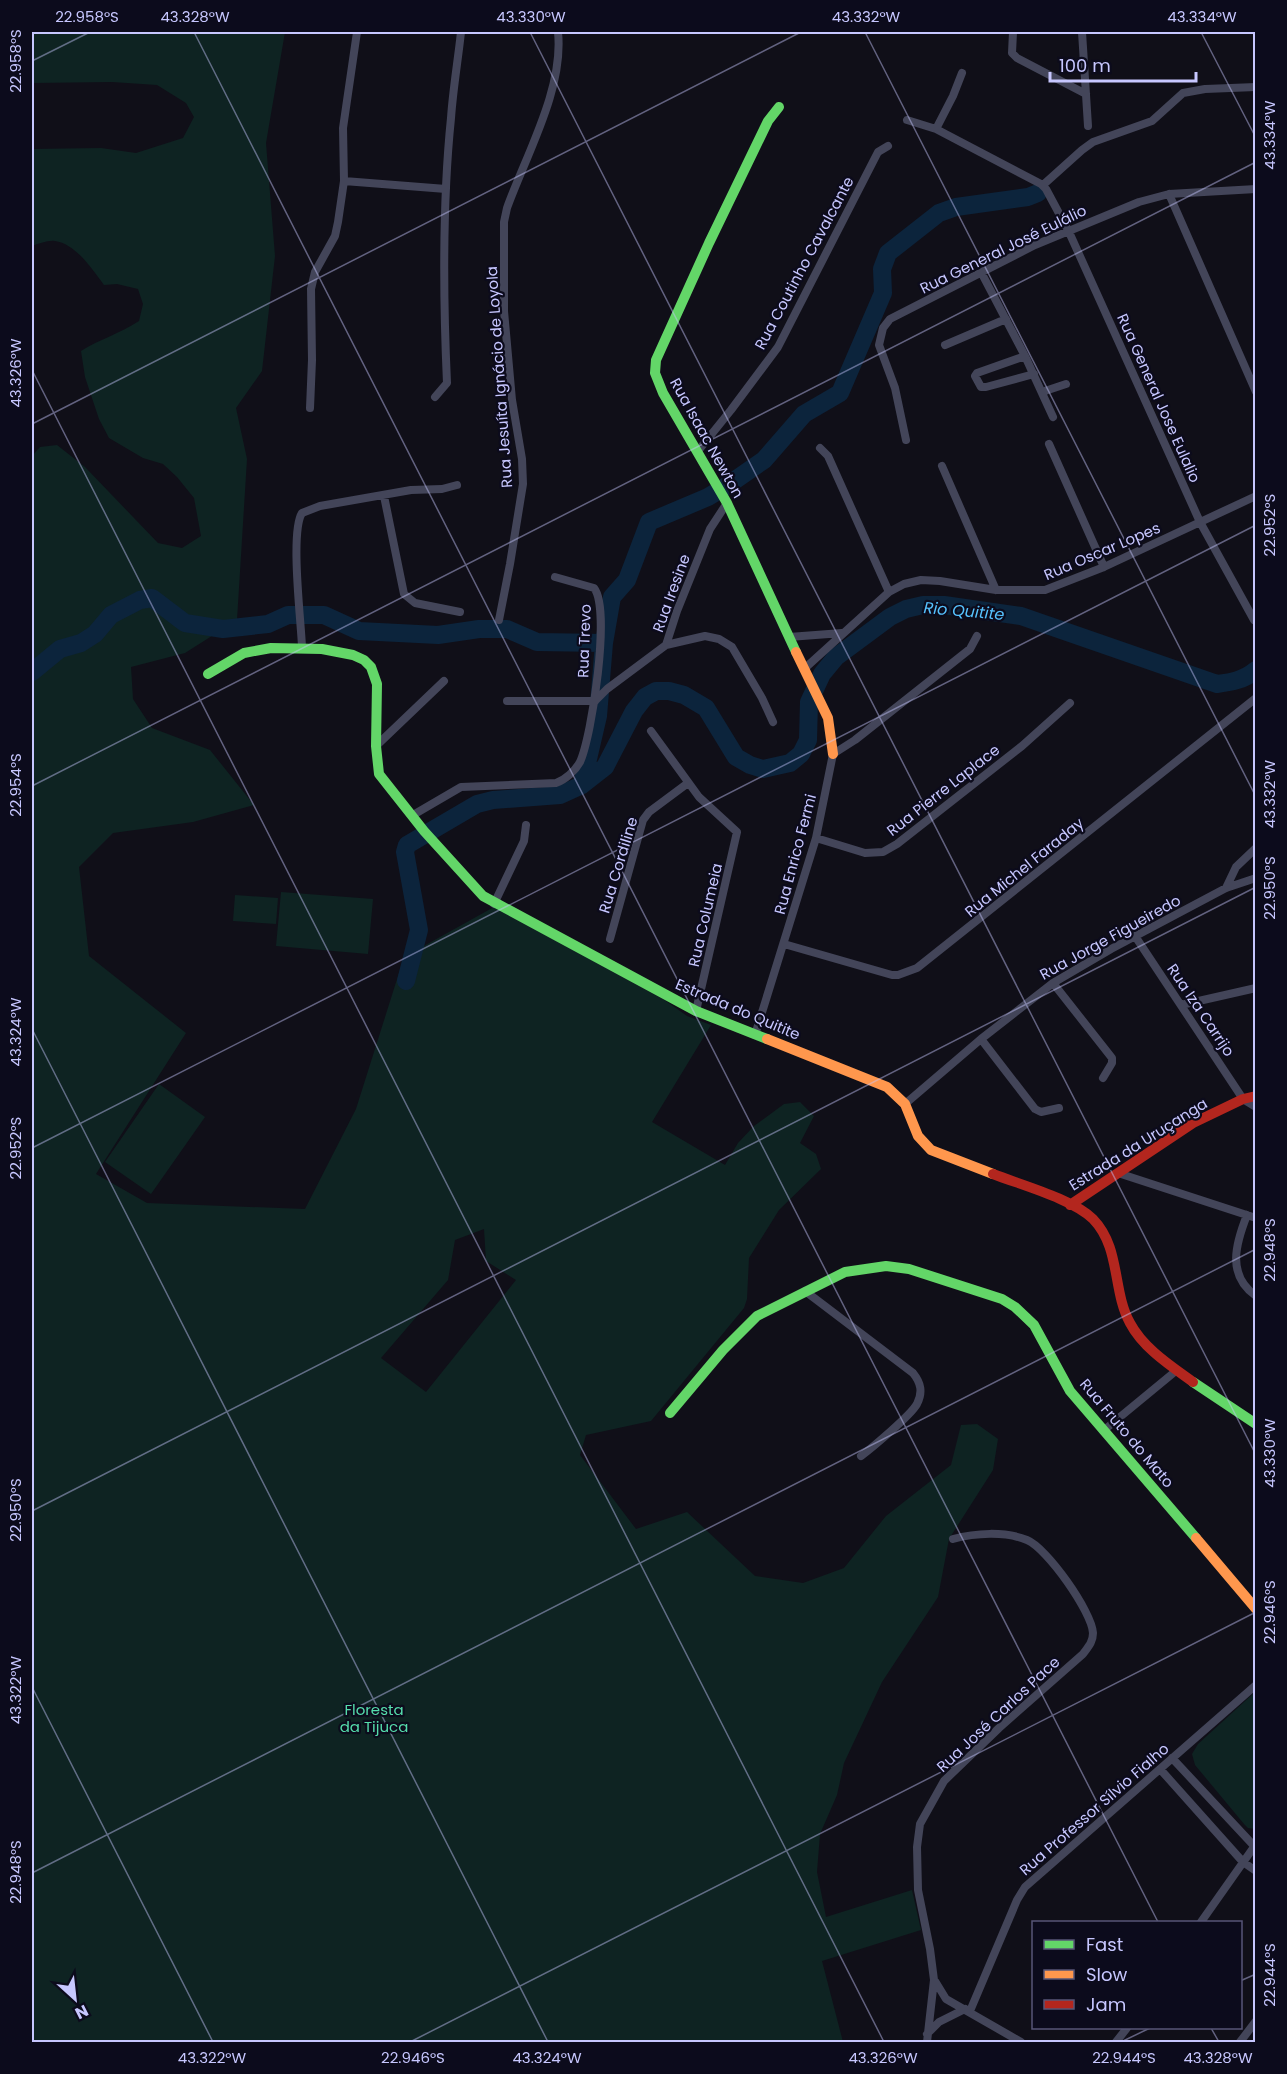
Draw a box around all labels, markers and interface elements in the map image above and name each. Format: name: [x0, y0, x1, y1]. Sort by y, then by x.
text: 22.958°S: [55, 6, 119, 27]
text: 43.328°W: [160, 6, 230, 27]
text: 43.330°W: [496, 6, 566, 27]
text: 43.332°W: [832, 6, 901, 27]
text: 43.334°W: [1167, 6, 1237, 27]
text: 22.958°S: [5, 29, 26, 93]
scale bar: [1050, 45, 1196, 83]
text: 100 m: [1059, 53, 1111, 78]
text: 43.334°W: [1259, 100, 1280, 170]
street label: Rua Coutinho Cavalcante: [749, 173, 859, 353]
street label: Rua General José Eulálio: [916, 199, 1090, 299]
street label: Rua Jesuíta Ignácio de Loyola: [481, 265, 517, 489]
street label: Rua General Jose Eulalio: [1112, 310, 1206, 486]
text: 43.326°W: [5, 338, 26, 408]
street label: Rua Isaac Newton: [665, 374, 749, 502]
text: 22.952°S: [1259, 494, 1280, 556]
street label: Rua Oscar Lopes: [1041, 517, 1164, 585]
street label: Rua Iresine: [647, 551, 695, 635]
water label: Rio Quitite: [923, 596, 1005, 626]
street label: Rua Trevo: [572, 604, 596, 678]
street label: Rua Pierre Laplace: [882, 739, 1004, 841]
text: 22.954°S: [5, 753, 26, 817]
text: 43.332°W: [1259, 759, 1280, 828]
street label: Rua Enrico Fermi: [769, 792, 821, 916]
street label: Rua Michel Faraday: [960, 812, 1088, 922]
street label: Rua Cordiline: [593, 814, 643, 916]
text: 22.950°S: [1259, 856, 1280, 920]
street label: Rua Columeia: [683, 861, 727, 969]
street label: Rua Jorge Figueiredo: [1036, 889, 1184, 985]
street label: Rua Iza Carrijo: [1162, 960, 1240, 1060]
street label: Estrada do Quitite: [672, 973, 804, 1045]
text: 43.324°W: [5, 997, 26, 1067]
street label: Estrada da Uruçanga: [1065, 1093, 1211, 1195]
text: 22.952°S: [5, 1117, 26, 1179]
text: 22.948°S: [1259, 1218, 1280, 1282]
street label: Rua Fruto do Mato: [1075, 1374, 1179, 1492]
text: 43.330°W: [1259, 1418, 1280, 1488]
text: 22.950°S: [5, 1478, 26, 1542]
text: 22.946°S: [1259, 1580, 1280, 1644]
street label: Rua José Carlos Pace: [932, 1651, 1064, 1777]
text: 43.322°W: [5, 1655, 26, 1724]
park label: Floresta da Tijuca: [340, 1699, 408, 1737]
street label: Rua Professor Sílvio Fialho: [1015, 1738, 1173, 1880]
text: 22.948°S: [5, 1840, 26, 1904]
legend: [1032, 1921, 1242, 2029]
text: Fast: [1086, 1932, 1123, 1957]
text: 22.944°S: [1259, 1943, 1280, 2007]
text: Slow: [1086, 1962, 1128, 1987]
north arrow: [45, 1969, 105, 2029]
text: Jam: [1086, 1992, 1126, 2017]
text: N: [71, 1999, 92, 2025]
text: 43.322°W: [178, 2047, 247, 2068]
text: 22.946°S: [381, 2047, 445, 2068]
text: 43.324°W: [512, 2047, 582, 2068]
text: 43.326°W: [848, 2047, 918, 2068]
text: 22.944°S: [1092, 2047, 1156, 2068]
text: 43.328°W: [1183, 2047, 1253, 2068]

